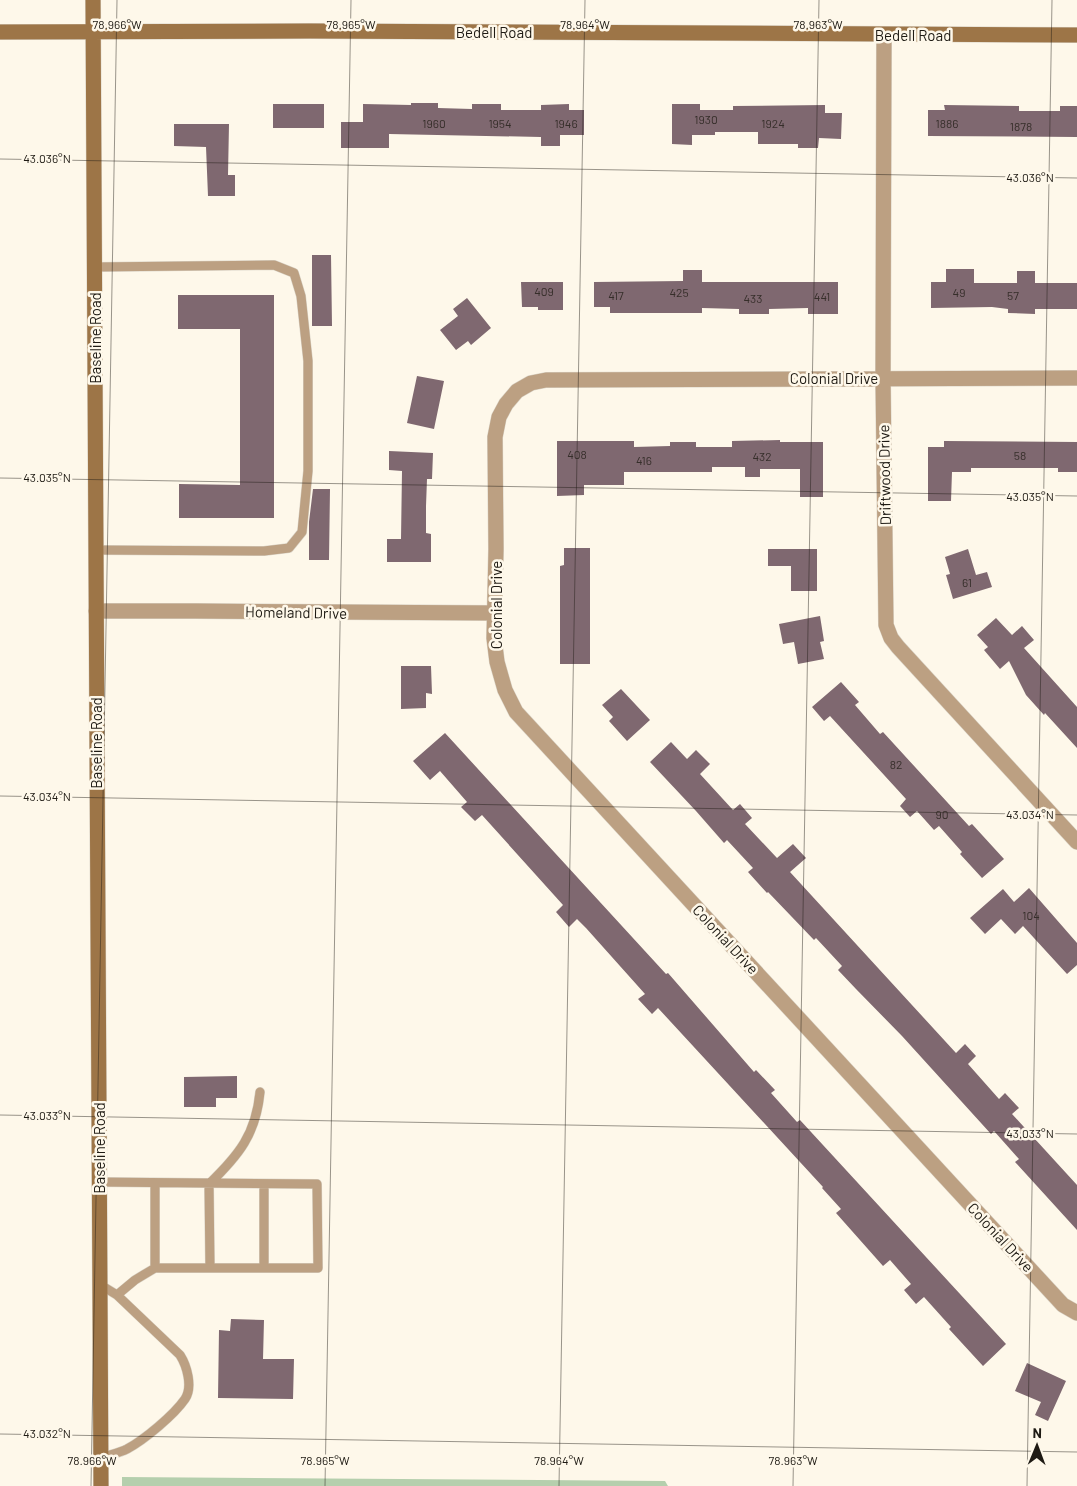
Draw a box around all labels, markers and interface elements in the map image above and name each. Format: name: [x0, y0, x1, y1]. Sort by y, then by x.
text: 78.966°W: [93, 17, 142, 31]
text: 78.965°W: [327, 17, 376, 31]
text: 78.964°W: [560, 17, 610, 31]
text: 78.963°W: [794, 17, 843, 31]
street label: Bedell Road: [456, 23, 532, 41]
street label: Bedell Road: [875, 26, 951, 44]
house number: 1930: [694, 112, 718, 126]
house number: 1960: [422, 116, 446, 130]
house number: 1954: [488, 116, 512, 130]
house number: 1946: [554, 116, 578, 130]
house number: 1924: [761, 116, 785, 130]
house number: 1886: [936, 116, 958, 130]
house number: 1878: [1010, 119, 1032, 133]
text: 43.036°N: [23, 151, 71, 165]
text: 43.036°N: [1006, 170, 1054, 184]
house number: 409: [534, 284, 554, 298]
house number: 425: [669, 285, 689, 299]
house number: 49: [953, 285, 965, 299]
house number: 417: [608, 288, 624, 302]
house number: 57: [1007, 288, 1019, 302]
house number: 441: [814, 289, 830, 303]
house number: 433: [744, 291, 762, 305]
street label: Baseline Road: [86, 292, 104, 384]
street label: Colonial Drive: [790, 369, 878, 387]
street label: Driftwood Drive: [874, 424, 894, 526]
house number: 408: [567, 447, 587, 461]
house number: 58: [1014, 448, 1026, 462]
house number: 432: [752, 449, 772, 463]
house number: 416: [636, 453, 652, 467]
text: 43.035°N: [23, 470, 71, 484]
text: 43.035°N: [1006, 489, 1054, 503]
street label: Colonial Drive: [487, 561, 505, 649]
house number: 61: [962, 575, 972, 589]
street label: Homeland Drive: [245, 602, 347, 622]
street label: Baseline Road: [87, 697, 105, 789]
house number: 82: [890, 757, 902, 771]
text: 43.034°N: [23, 789, 71, 803]
house number: 90: [935, 807, 949, 821]
text: 43.034°N: [1006, 807, 1054, 821]
street label: Colonial Drive: [689, 901, 763, 977]
house number: 104: [1022, 908, 1040, 922]
street label: Baseline Road: [90, 1102, 108, 1194]
text: 43.033°N: [23, 1108, 71, 1122]
text: 43.033°N: [1006, 1126, 1054, 1140]
street label: Colonial Drive: [964, 1199, 1038, 1275]
north arrow: [1012, 1421, 1062, 1471]
text: N: [1032, 1424, 1042, 1441]
text: 43.032°N: [23, 1426, 71, 1440]
text: 78.966°W: [68, 1453, 117, 1467]
text: 78.965°W: [301, 1453, 350, 1467]
text: 78.964°W: [534, 1453, 584, 1467]
text: 78.963°W: [769, 1453, 818, 1467]

